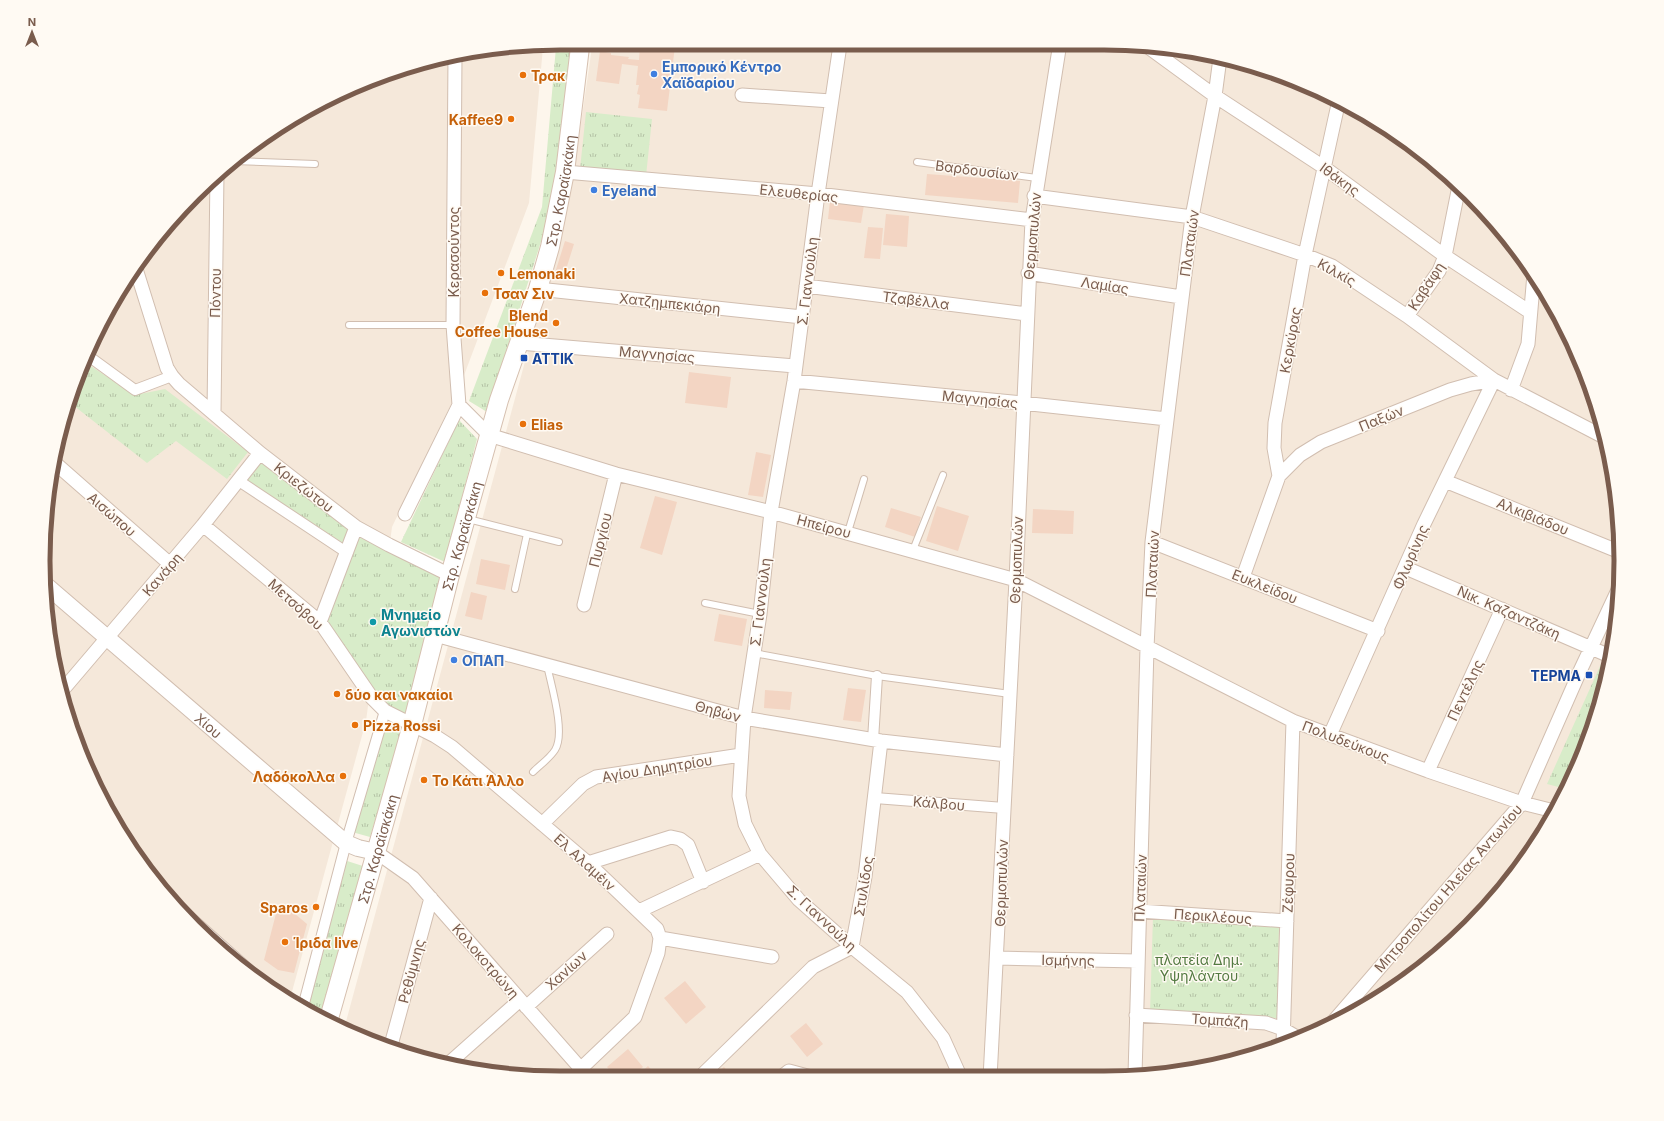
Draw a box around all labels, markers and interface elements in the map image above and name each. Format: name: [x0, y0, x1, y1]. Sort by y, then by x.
north arrow: [12, 12, 52, 52]
text: N: [28, 15, 36, 29]
place label: Εμπορικό Κέντρο Χαϊδαρίου: [662, 58, 782, 91]
place label: Τρακ: [531, 67, 566, 84]
marker: Εμπορικό Κέντρο Χαϊδαρίου: [649, 69, 659, 79]
marker: Τρακ: [518, 70, 528, 80]
place label: Kaffee9: [449, 111, 503, 128]
marker: Kaffee9: [506, 114, 516, 124]
street label: Στρ. Καραϊσκάκη: [542, 134, 578, 248]
street label: Βαρδουσίων: [934, 156, 1020, 184]
street label: Ιθάκης: [1317, 159, 1363, 199]
street label: Ελευθερίας: [759, 180, 839, 206]
place label: Eyeland: [602, 182, 656, 199]
marker: Eyeland: [589, 185, 599, 195]
street label: Θερμοπυλών: [1020, 191, 1044, 281]
street label: Κερασούντος: [445, 206, 462, 298]
street label: Πλαταιών: [1176, 208, 1202, 278]
street label: Σ. Γιαννούλη: [793, 236, 821, 326]
street label: Κιλκίς: [1315, 255, 1359, 289]
street label: Καβάφη: [1404, 259, 1448, 313]
place label: Lemonaki: [509, 265, 576, 282]
street label: Πόντου: [206, 268, 224, 318]
marker: Lemonaki: [496, 268, 506, 278]
street label: Λαμίας: [1080, 273, 1130, 297]
place label: Τσαν Σιν: [493, 285, 555, 302]
street label: Τζαβέλλα: [881, 287, 951, 313]
marker: Τσαν Σιν: [480, 288, 490, 298]
street label: Χατζημπεκιάρη: [618, 289, 722, 317]
street label: Κερκύρας: [1276, 306, 1304, 374]
place label: Blend Coffee House: [455, 307, 548, 340]
marker: Blend Coffee House: [551, 318, 561, 328]
street label: Μαγνησίας: [618, 342, 696, 366]
place label: ΑΤΤΙΚ: [532, 350, 574, 367]
marker: ΑΤΤΙΚ: [519, 353, 529, 363]
street label: Μαγνησίας: [941, 387, 1019, 411]
street label: Παξών: [1356, 401, 1406, 435]
place label: Elias: [531, 416, 563, 433]
marker: Elias: [518, 419, 528, 429]
street label: Κριεζώτου: [271, 459, 337, 515]
street label: Στρ. Καραϊσκάκη: [438, 479, 484, 592]
street label: Αισώπου: [84, 488, 140, 540]
street label: Αλκιβιάδου: [1494, 494, 1572, 538]
street label: Πυργίου: [585, 511, 615, 569]
street label: Ηπείρου: [795, 511, 853, 541]
street label: Θερμοπυλών: [1006, 516, 1026, 604]
street label: Φλωρίνης: [1389, 522, 1431, 592]
street label: Πλαταιών: [1142, 530, 1162, 598]
street label: Κανάρη: [138, 549, 186, 599]
street label: Σ. Γιαννούλη: [746, 557, 774, 647]
street label: Ευκλείδου: [1230, 565, 1300, 607]
street label: Μετσόβου: [265, 575, 327, 633]
street label: Νικ. Καζαντζάκη: [1455, 582, 1563, 642]
place label: Μνημείο Αγωνιστών: [381, 606, 461, 639]
marker: Μνημείο Αγωνιστών: [368, 617, 378, 627]
place label: ΟΠΑΠ: [462, 652, 504, 669]
marker: ΟΠΑΠ: [449, 655, 459, 665]
street label: Πεντέλης: [1443, 657, 1487, 723]
place label: ΤΕΡΜΑ: [1531, 667, 1582, 684]
marker: ΤΕΡΜΑ: [1584, 670, 1594, 680]
place label: δύο και νακαίοι: [345, 686, 454, 703]
marker: δύο και νακαίοι: [332, 689, 342, 699]
street label: Θηβών: [693, 697, 743, 725]
street label: Χίου: [192, 709, 226, 741]
place label: Pizza Rossi: [363, 717, 441, 734]
street label: Πολυδεύκους: [1300, 717, 1392, 765]
marker: Pizza Rossi: [350, 720, 360, 730]
street label: Αγίου Δημητρίου: [601, 751, 713, 785]
place label: Λαδόκολλα: [253, 768, 335, 785]
marker: Λαδόκολλα: [338, 771, 348, 781]
place label: Το Κάτι Άλλο: [432, 772, 524, 789]
marker: Το Κάτι Άλλο: [419, 775, 429, 785]
street label: Στρ. Καραϊσκάκη: [353, 792, 401, 905]
street label: Κάλβου: [912, 792, 966, 814]
street label: Μητροπολίτου Ηλείας Αντωνίου: [1370, 801, 1526, 975]
street label: Ελ Αλαμέιν: [551, 830, 619, 894]
street label: Θερμοπυλών: [991, 839, 1011, 927]
street label: Ζέφυρου: [1278, 853, 1298, 913]
street label: Πλαταιών: [1130, 854, 1150, 922]
street label: Στυλίδος: [850, 855, 876, 917]
street label: Σ. Γιαννούλη: [784, 882, 860, 954]
place label: Sparos: [260, 899, 308, 916]
marker: Sparos: [311, 902, 321, 912]
street label: Περικλέους: [1173, 905, 1253, 927]
street label: Κολοκοτρώνη: [449, 920, 523, 1002]
place label: Ίριδα live: [293, 934, 358, 951]
marker: Ίριδα live: [280, 937, 290, 947]
street label: Ρεθύμνης: [394, 937, 428, 1005]
street label: Χανίων: [542, 947, 590, 993]
street label: Ισμήνης: [1041, 951, 1095, 969]
park label: πλατεία Δημ. Υψηλάντου: [1155, 951, 1243, 984]
street label: Τομπάζη: [1191, 1010, 1249, 1030]

